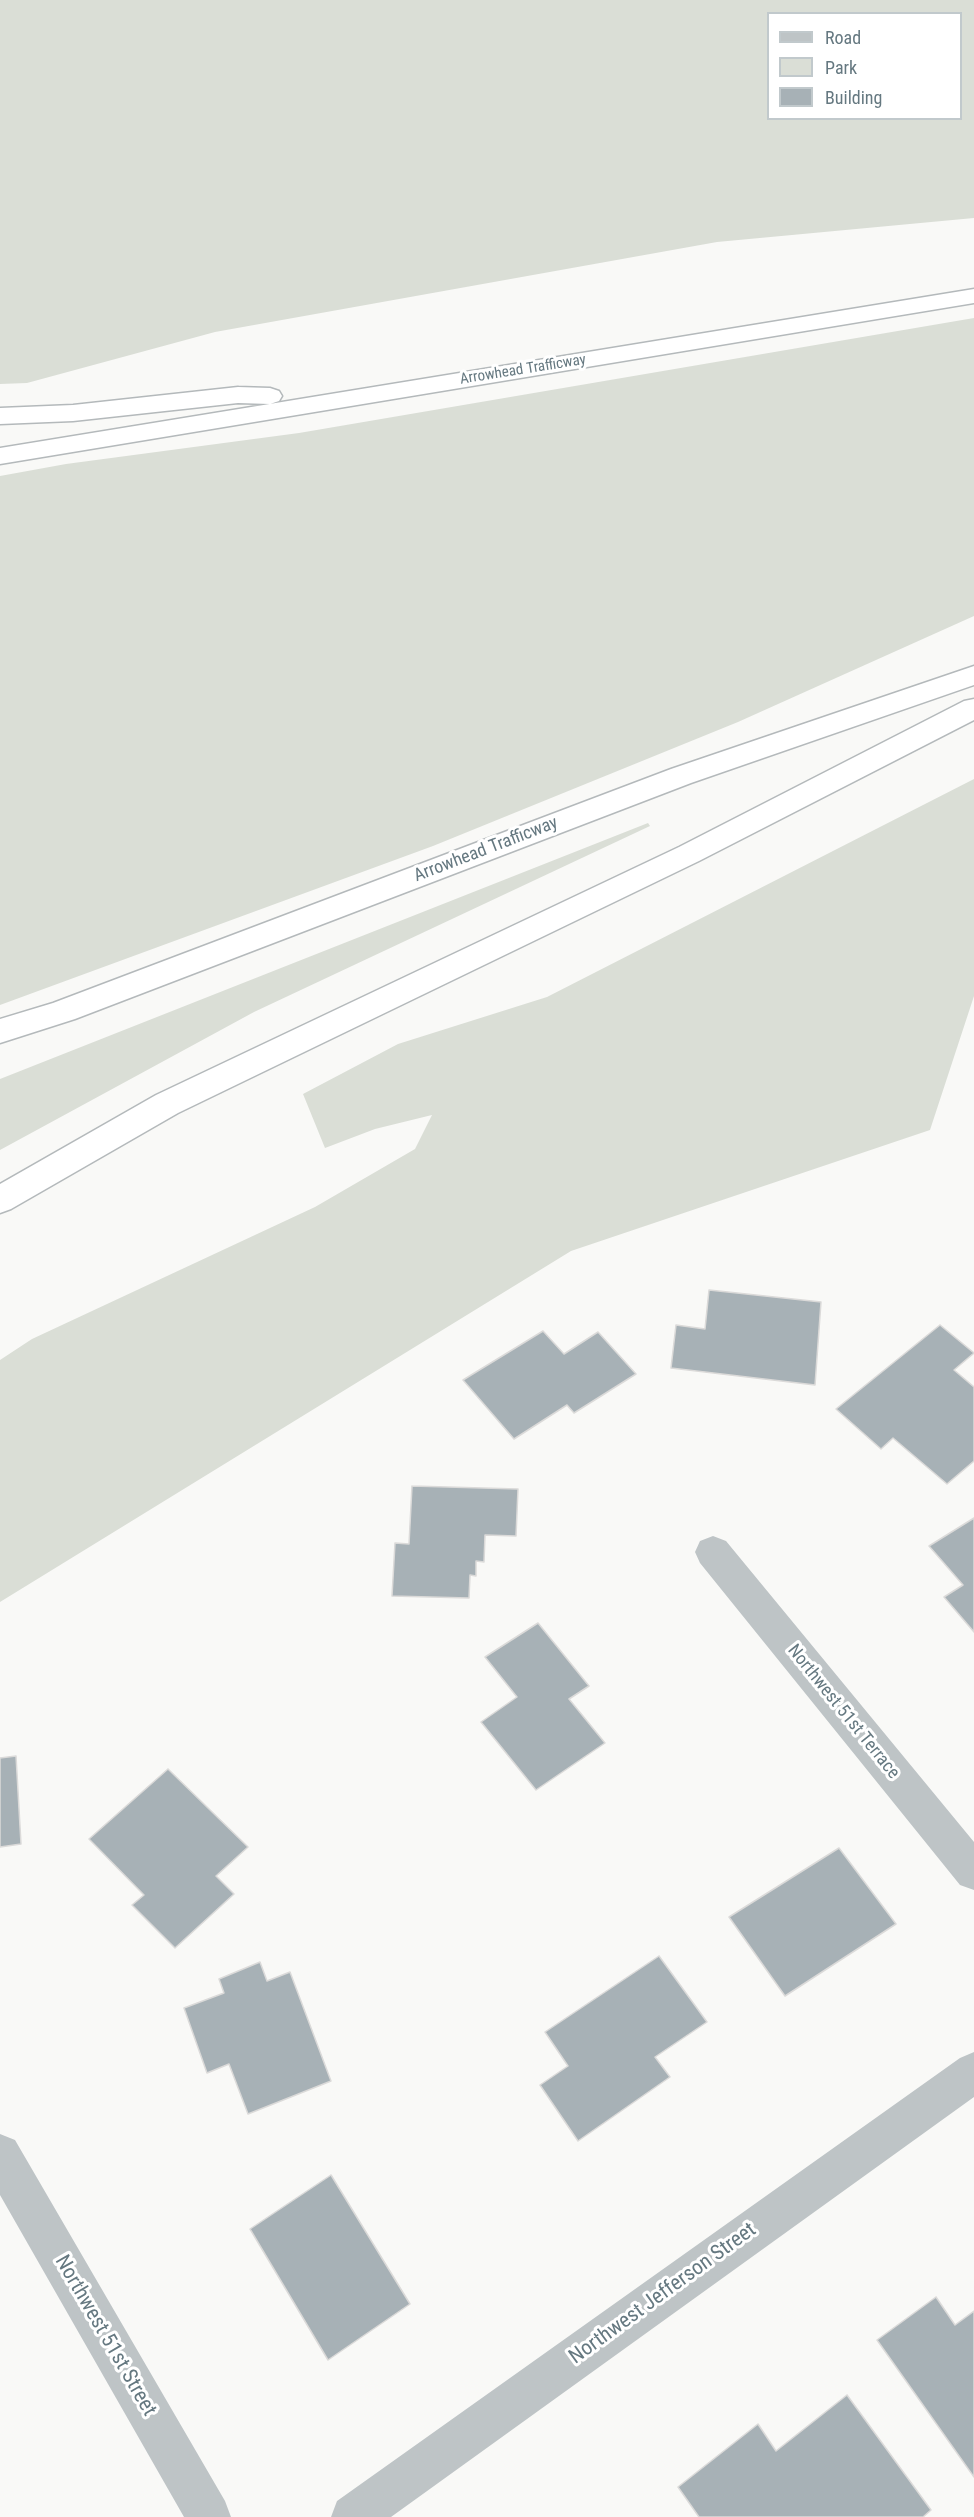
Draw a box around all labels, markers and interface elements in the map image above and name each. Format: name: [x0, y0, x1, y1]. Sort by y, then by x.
legend: [767, 12, 962, 120]
text: Road: [825, 27, 861, 48]
text: Park: [825, 57, 857, 78]
text: Building: [825, 87, 882, 108]
street label: Arrowhead Trafficway: [459, 351, 587, 389]
street label: Arrowhead Trafficway: [411, 813, 561, 887]
street label: Northwest 51st Terrace: [782, 1641, 904, 1783]
street label: Northwest Jefferson Street: [565, 2218, 761, 2370]
street label: Northwest 51st Street: [49, 2251, 161, 2421]

